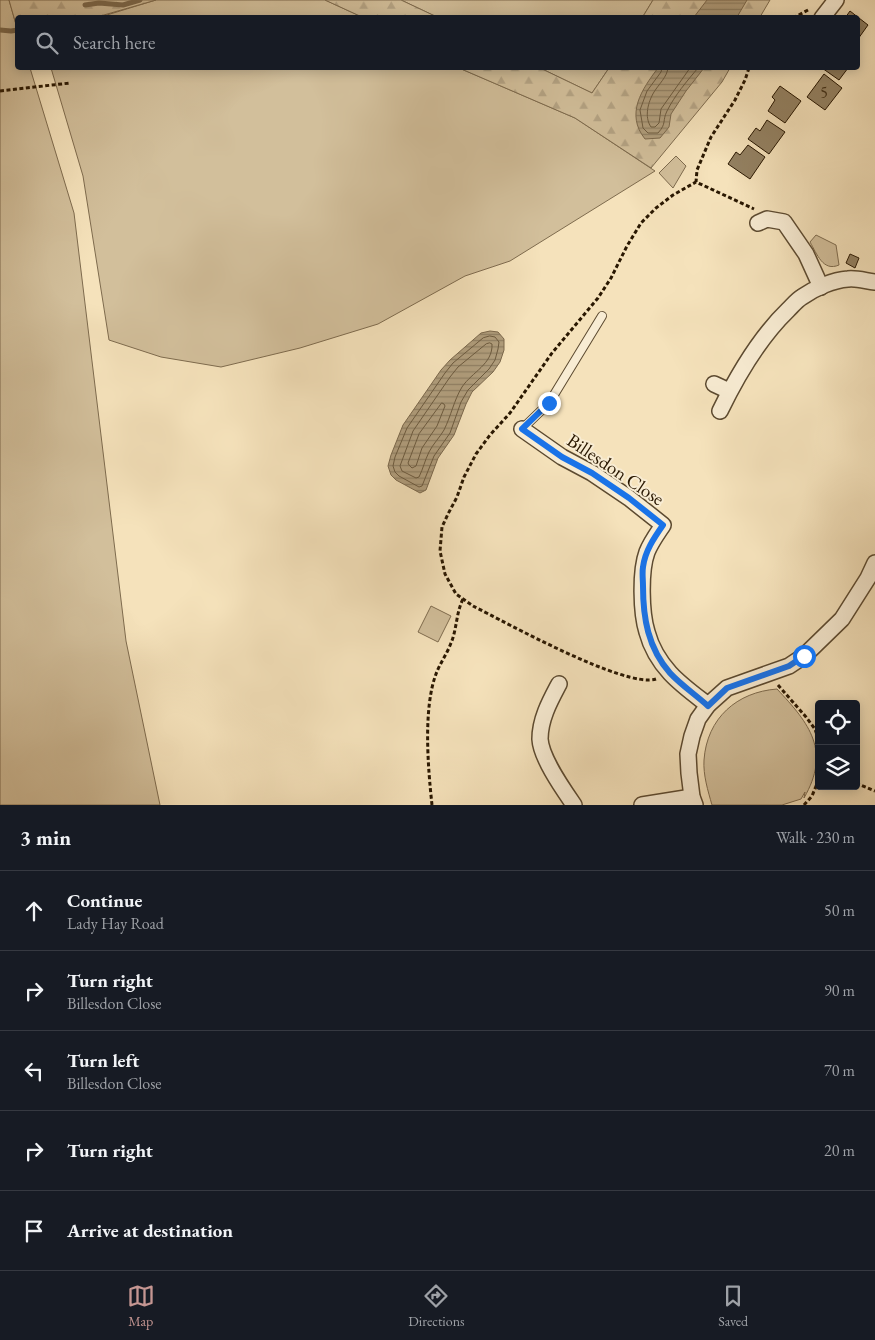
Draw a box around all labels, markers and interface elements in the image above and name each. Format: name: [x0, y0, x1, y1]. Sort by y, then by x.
search box: [15, 15, 860, 70]
icon: search: [33, 29, 61, 57]
text: Search here: [73, 30, 155, 55]
house number: 5: [820, 82, 828, 103]
route end: [538, 392, 561, 415]
street label: Billesdon Close: [562, 428, 669, 511]
route start: [793, 645, 816, 668]
map controls: [815, 700, 860, 790]
button: locate: [815, 700, 860, 745]
button: layers: [815, 745, 860, 790]
text: 3 min: [20, 824, 71, 851]
text: Walk · 230 m: [776, 827, 855, 848]
text: Continue: [67, 888, 142, 913]
icon: ahead: [20, 897, 48, 925]
text: 50 m: [824, 900, 855, 921]
text: Lady Hay Road: [67, 913, 164, 934]
text: Turn right: [67, 968, 153, 993]
icon: right: [20, 977, 48, 1005]
text: 90 m: [824, 980, 855, 1001]
text: Billesdon Close: [67, 993, 162, 1014]
text: Turn left: [67, 1048, 139, 1073]
icon: left: [20, 1057, 48, 1085]
text: 70 m: [824, 1060, 855, 1081]
text: Billesdon Close: [67, 1073, 162, 1094]
icon: right: [20, 1137, 48, 1165]
text: Turn right: [67, 1138, 153, 1163]
text: 20 m: [824, 1140, 855, 1161]
icon: arrive: [20, 1217, 48, 1245]
text: Arrive at destination: [67, 1218, 233, 1243]
tab: Map: [127, 1282, 155, 1330]
tab: Directions: [408, 1282, 465, 1330]
tab: Saved: [718, 1282, 748, 1330]

